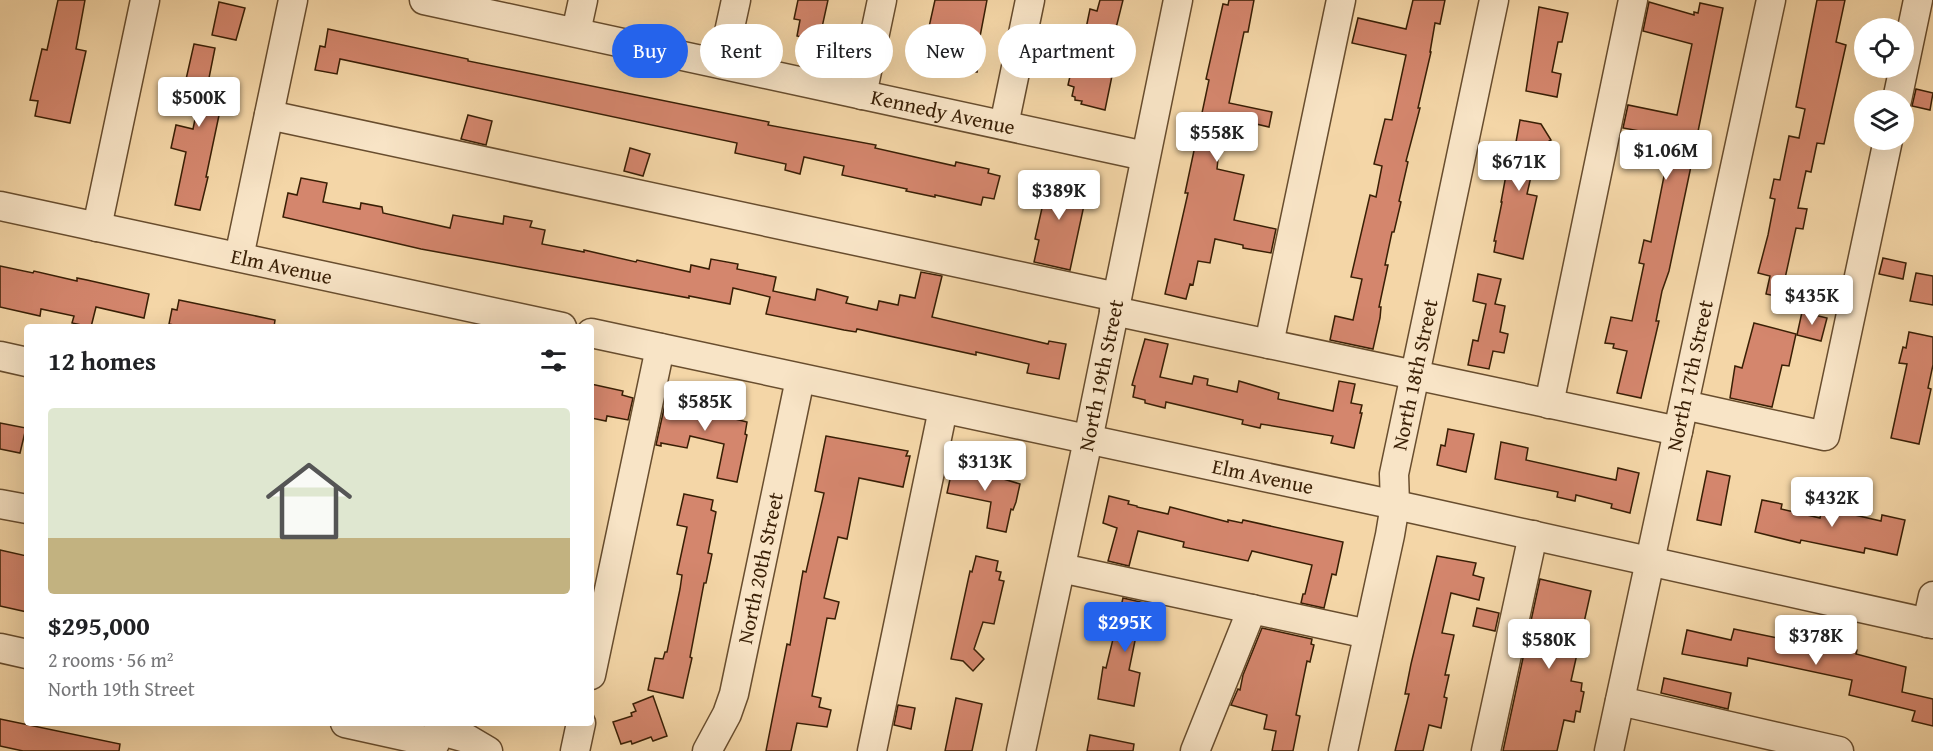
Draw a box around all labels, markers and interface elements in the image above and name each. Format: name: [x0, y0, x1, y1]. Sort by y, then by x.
map controls: [1854, 18, 1914, 150]
button: locate: [1854, 18, 1914, 78]
chip: Buy: [612, 24, 688, 78]
chip: Rent: [700, 24, 783, 78]
chip: Filters: [795, 24, 893, 78]
chip: New: [905, 24, 986, 78]
chip: Apartment: [998, 24, 1136, 78]
pin: $500K: [157, 77, 241, 128]
street label: Kennedy Avenue: [868, 81, 1018, 142]
text: $500K: [172, 82, 226, 111]
button: layers: [1854, 90, 1914, 150]
pin: $558K: [1175, 112, 1259, 163]
text: $558K: [1190, 117, 1244, 146]
pin: $1.06M: [1617, 130, 1715, 181]
text: $1.06M: [1634, 135, 1698, 164]
pin: $671K: [1477, 141, 1561, 192]
text: $671K: [1492, 146, 1546, 175]
pin: $389K: [1017, 170, 1101, 221]
text: $389K: [1032, 175, 1086, 204]
street label: Elm Avenue: [228, 240, 335, 292]
pin: $435K: [1770, 275, 1854, 326]
text: $435K: [1785, 280, 1839, 309]
street label: North 18th Street: [1383, 295, 1446, 453]
street label: North 19th Street: [1070, 296, 1131, 454]
street label: North 17th Street: [1658, 296, 1721, 454]
text: 12 homes: [48, 341, 156, 380]
icon: filters: [537, 344, 570, 377]
pin: $585K: [663, 381, 747, 432]
text: $585K: [678, 386, 732, 415]
pin: $313K: [943, 441, 1027, 492]
text: $313K: [958, 446, 1012, 475]
icon: home: [255, 447, 363, 555]
street label: Elm Avenue: [1209, 450, 1317, 502]
pin: $432K: [1790, 477, 1874, 528]
text: $432K: [1805, 482, 1859, 511]
street label: North 20th Street: [729, 489, 791, 647]
pin: $295K: [1083, 602, 1167, 653]
text: $295,000: [48, 606, 150, 645]
text: $295K: [1098, 607, 1152, 636]
pin: $378K: [1774, 615, 1858, 666]
pin: $580K: [1507, 619, 1591, 670]
text: $378K: [1789, 620, 1843, 649]
text: $580K: [1522, 624, 1576, 653]
text: 2 rooms · 56 m²: [48, 645, 174, 674]
text: North 19th Street: [48, 674, 195, 703]

